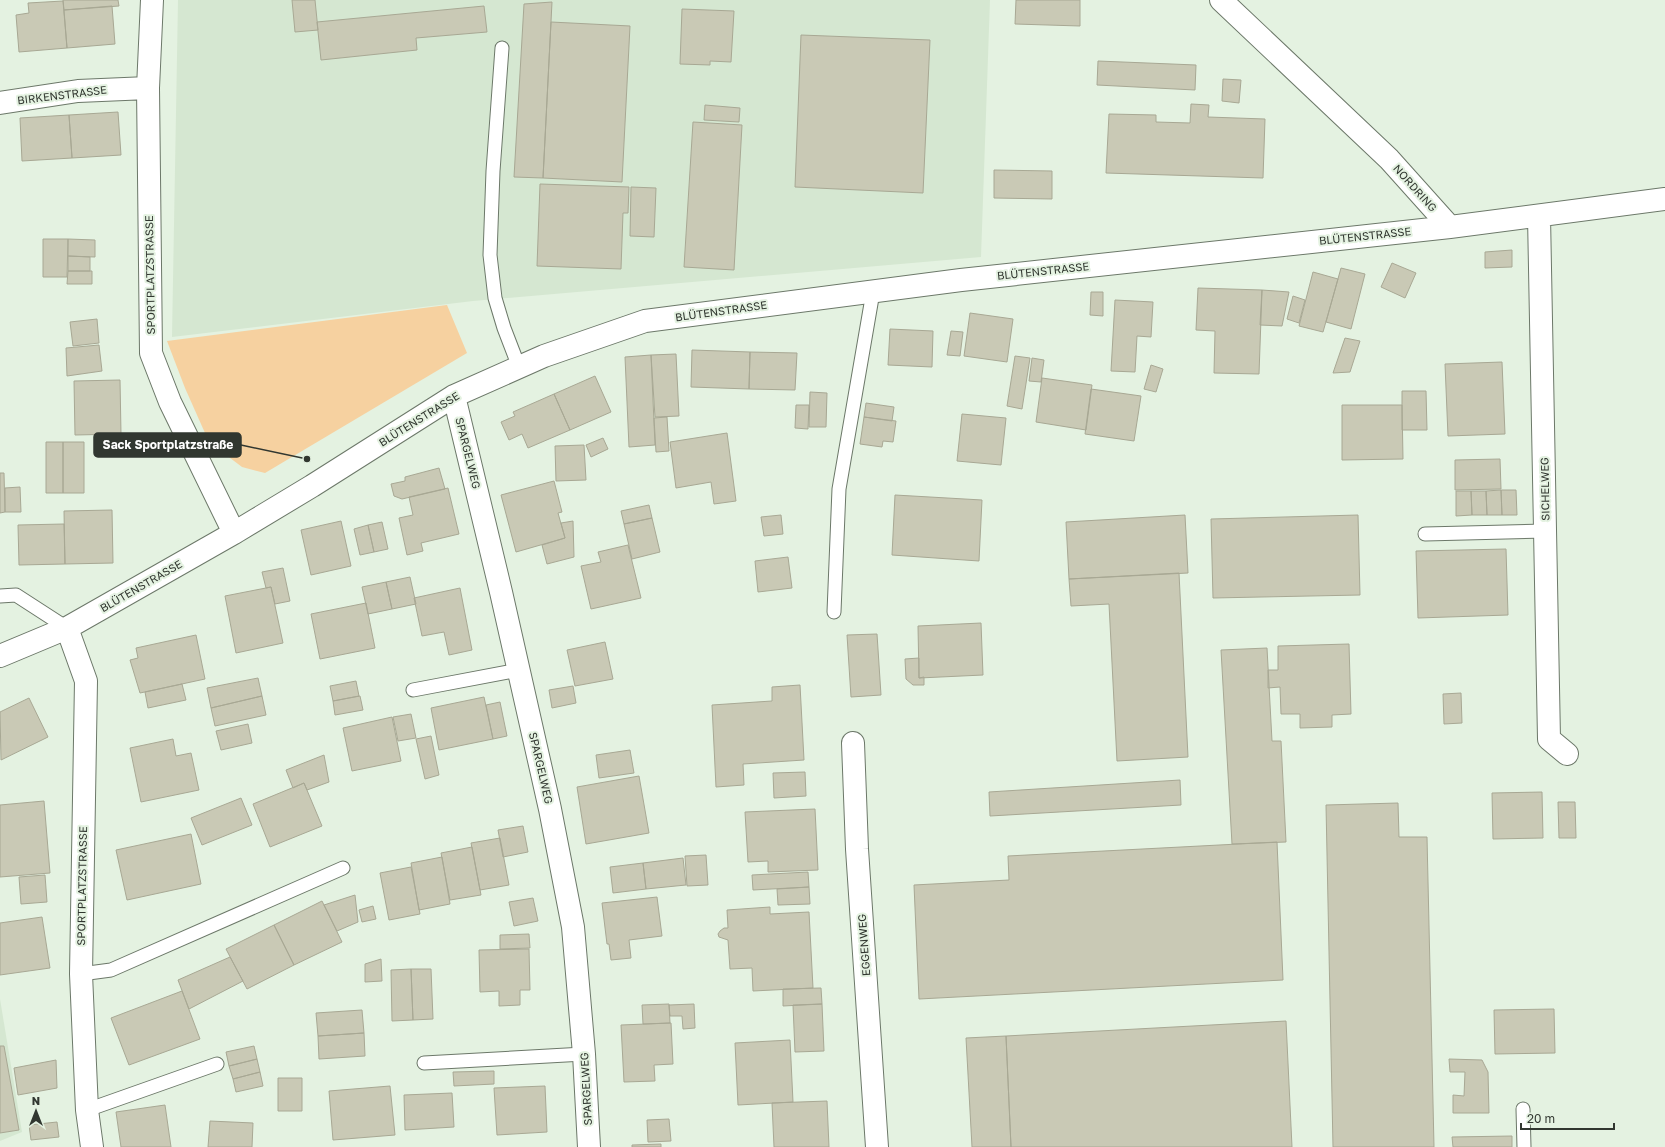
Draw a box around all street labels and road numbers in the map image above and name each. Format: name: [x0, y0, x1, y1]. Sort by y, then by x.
street label: BIRKENSTRASSE: [16, 83, 108, 106]
street label: NORDRING: [1391, 161, 1440, 214]
street label: SPORTPLATZSTRASSE: [142, 215, 157, 335]
street label: BLÜTENSTRASSE: [1318, 224, 1412, 247]
street label: BLÜTENSTRASSE: [996, 259, 1090, 282]
street label: BLÜTENSTRASSE: [674, 298, 768, 323]
street label: BLÜTENSTRASSE: [376, 388, 462, 449]
street label: SPARGELWEG: [453, 416, 484, 490]
street label: SICHELWEG: [1537, 457, 1552, 521]
street label: BLÜTENSTRASSE: [97, 557, 184, 614]
street label: SPARGELWEG: [527, 731, 556, 805]
street label: SPORTPLATZSTRASSE: [74, 826, 89, 946]
street label: EGGENWEG: [855, 913, 872, 977]
street label: SPARGELWEG: [577, 1052, 594, 1126]

